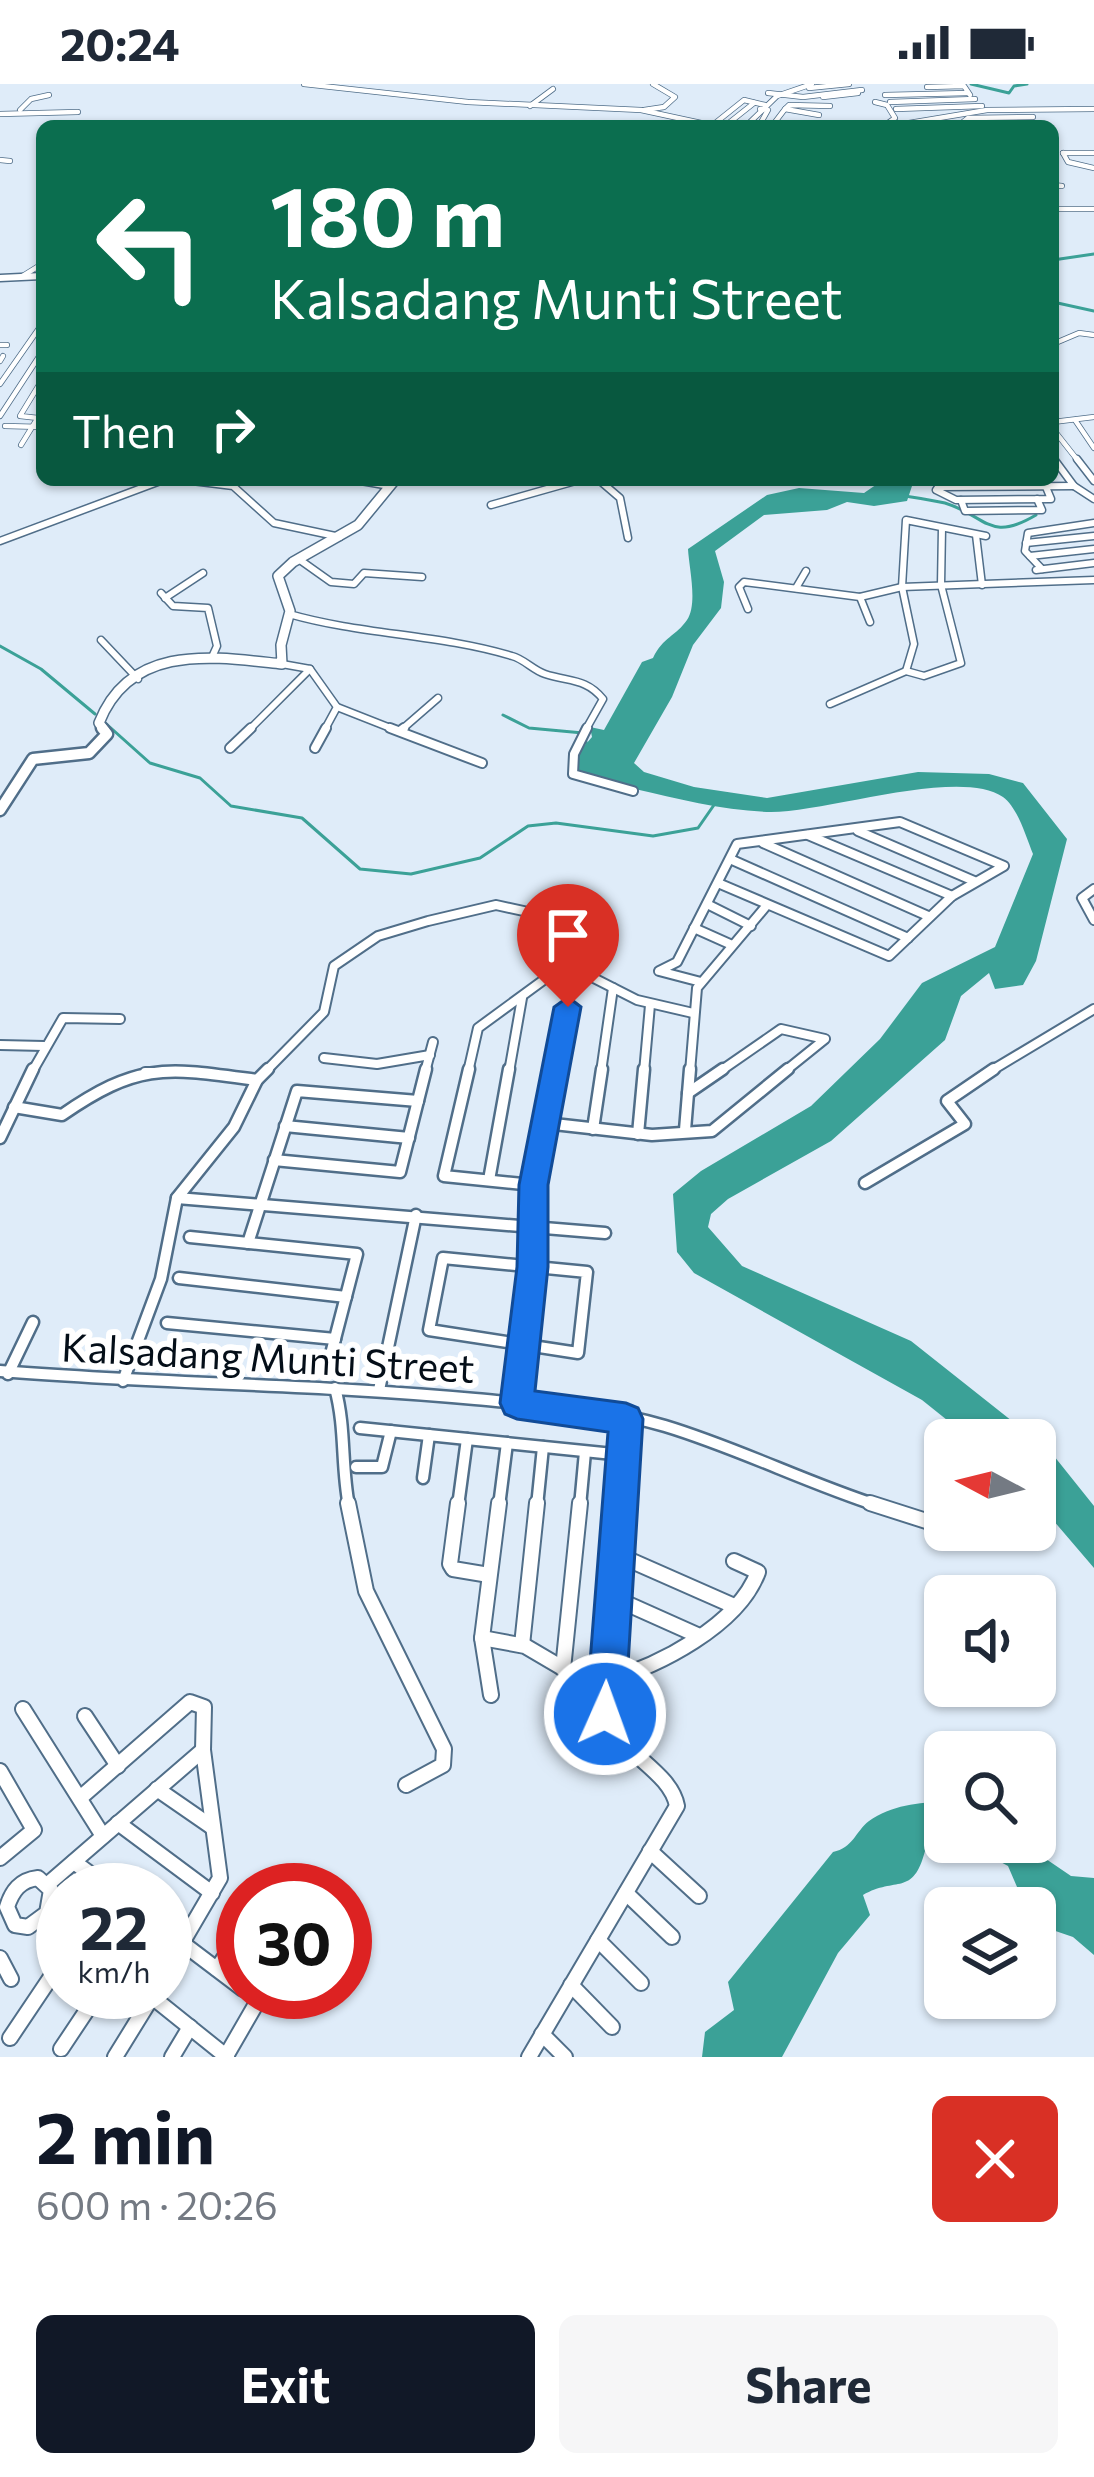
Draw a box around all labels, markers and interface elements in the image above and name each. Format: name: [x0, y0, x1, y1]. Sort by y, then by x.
text: 20:24: [60, 15, 180, 70]
text: 180 m: [270, 162, 505, 264]
icon: left: [72, 168, 228, 324]
text: Kalsadang Munti Street: [270, 264, 843, 330]
icon: right: [200, 396, 266, 462]
text: Then: [72, 402, 176, 457]
pin: [517, 884, 619, 1007]
icon: arrive: [535, 902, 601, 968]
street label: Kalsadang Munti Street: [60, 1321, 476, 1391]
north arrow: [924, 1419, 1056, 1551]
map controls: [924, 1419, 1056, 2019]
button: sound: [924, 1575, 1056, 1707]
position arrow: [542, 1651, 668, 1777]
button: search: [924, 1731, 1056, 1863]
speed limit sign: 30: [216, 1863, 372, 2019]
button: layers: [924, 1887, 1056, 2019]
text: 22: [80, 1889, 148, 1962]
text: km/h: [78, 1952, 150, 1989]
text: 2 min: [36, 2091, 215, 2179]
button: close: [932, 2096, 1058, 2222]
text: 600 m · 20:26: [36, 2180, 278, 2228]
button: Exit: [36, 2315, 535, 2453]
button: Share: [559, 2315, 1058, 2453]

